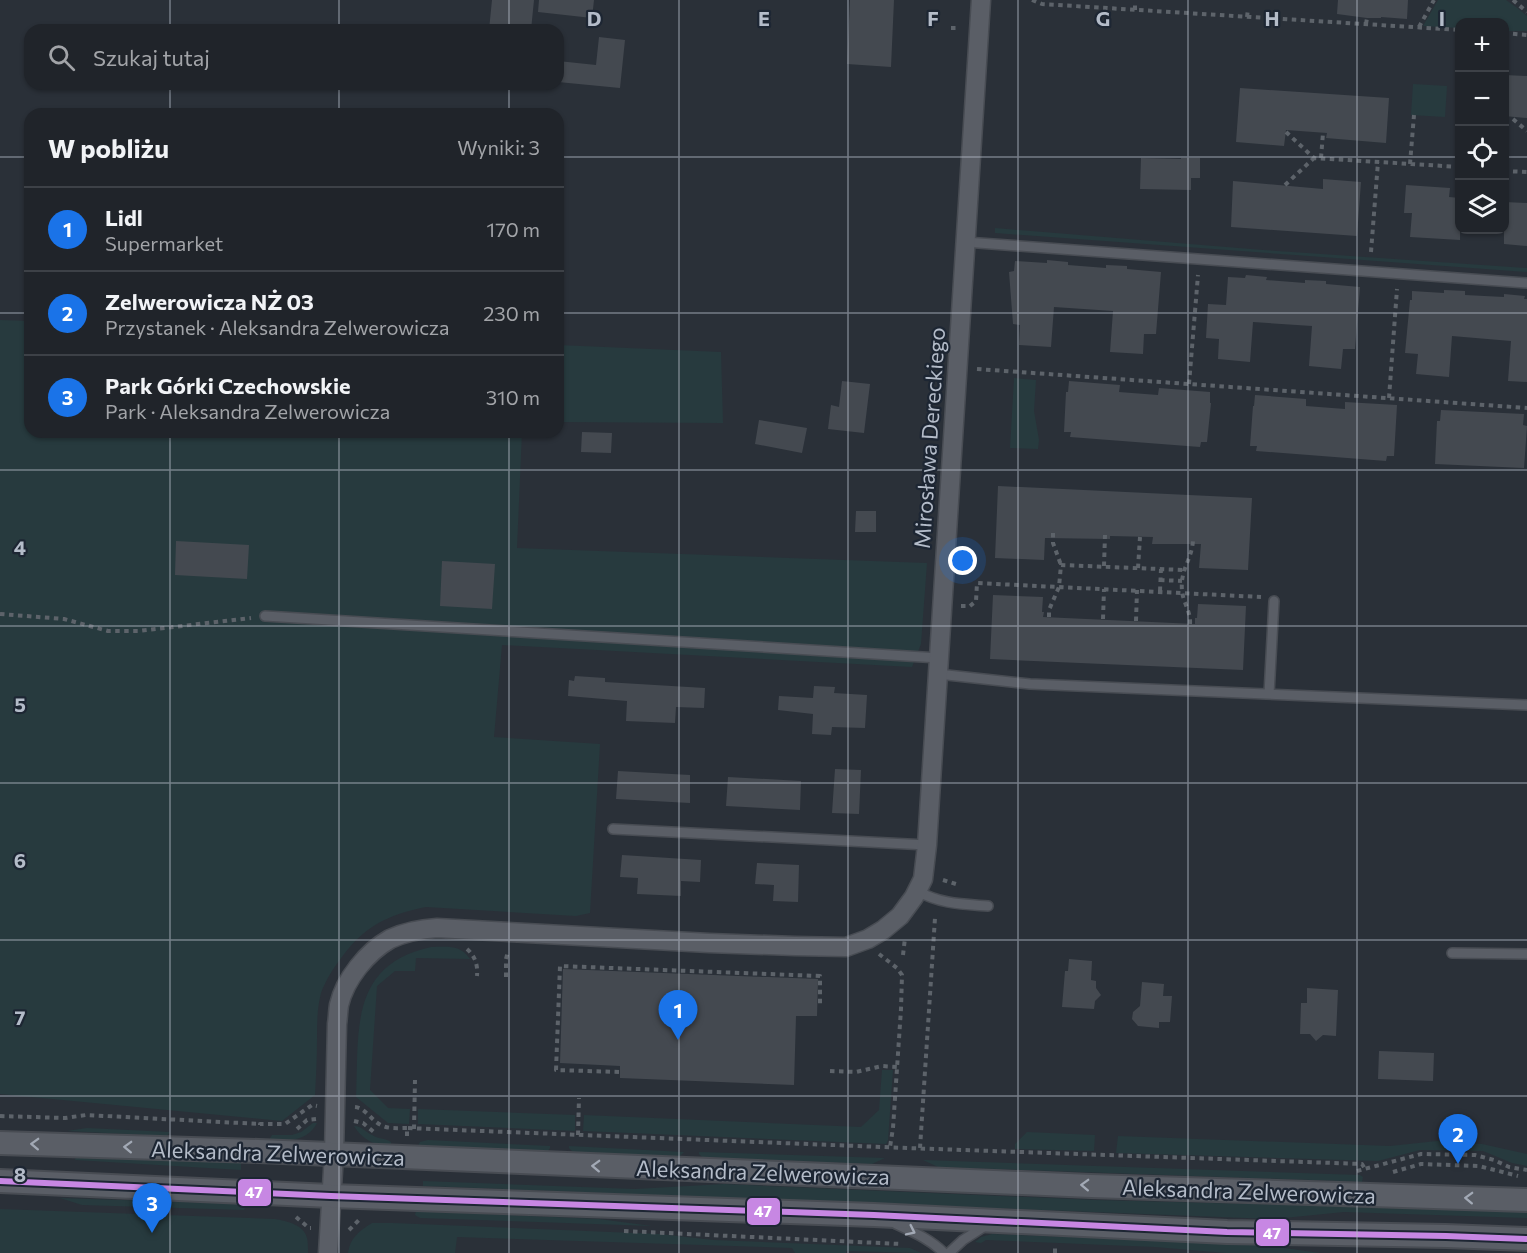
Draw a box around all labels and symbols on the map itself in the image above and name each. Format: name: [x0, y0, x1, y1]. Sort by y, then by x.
text: D: [587, 6, 601, 30]
text: E: [758, 6, 770, 30]
text: F: [927, 6, 939, 30]
text: G: [1096, 6, 1110, 30]
text: H: [1265, 6, 1280, 30]
text: I: [1439, 6, 1445, 30]
street label: Mirosława Dereckiego: [908, 326, 950, 550]
text: 4: [14, 535, 26, 559]
your location: [948, 546, 977, 575]
text: 5: [14, 692, 26, 716]
text: 6: [14, 848, 26, 872]
pin: 1: [658, 990, 698, 1040]
text: 7: [15, 1005, 26, 1029]
pin: 2: [1438, 1114, 1478, 1164]
street label: Aleksandra Zelwerowicza: [151, 1135, 405, 1171]
one-way arrow: [30, 1138, 39, 1151]
one-way arrow: [124, 1141, 133, 1154]
street label: Aleksandra Zelwerowicza: [636, 1154, 890, 1190]
one-way arrow: [592, 1159, 601, 1172]
text: 8: [14, 1162, 26, 1186]
street label: Aleksandra Zelwerowicza: [1122, 1173, 1376, 1209]
line badge: 47: [237, 1178, 272, 1207]
one-way arrow: [1080, 1179, 1089, 1192]
text: 47: [245, 1182, 263, 1201]
pin: 3: [132, 1184, 172, 1233]
one-way arrow: [1464, 1192, 1473, 1204]
line badge: 47: [746, 1197, 781, 1226]
text: 47: [754, 1201, 772, 1220]
line badge: 47: [1255, 1218, 1290, 1247]
one-way arrow: [904, 1223, 915, 1235]
text: 47: [1263, 1223, 1281, 1242]

